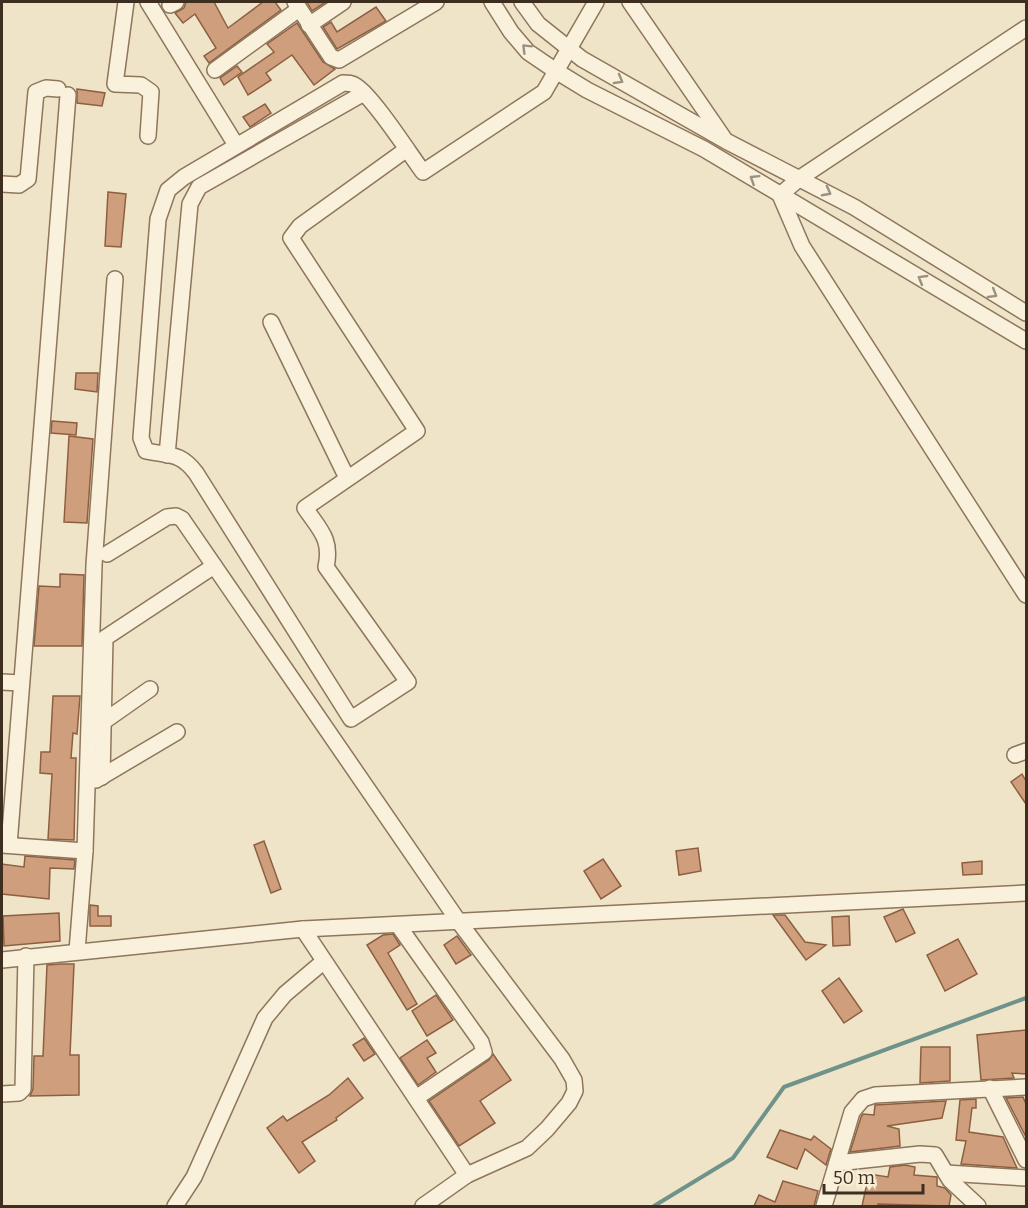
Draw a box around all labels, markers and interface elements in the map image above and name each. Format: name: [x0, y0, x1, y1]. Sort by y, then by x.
one-way arrow: [522, 45, 533, 55]
one-way arrow: [613, 72, 623, 84]
one-way arrow: [750, 175, 760, 187]
one-way arrow: [821, 185, 832, 197]
one-way arrow: [918, 275, 928, 286]
one-way arrow: [987, 286, 997, 298]
scale bar: [824, 1157, 923, 1195]
text: 50 m: [833, 1167, 875, 1189]

